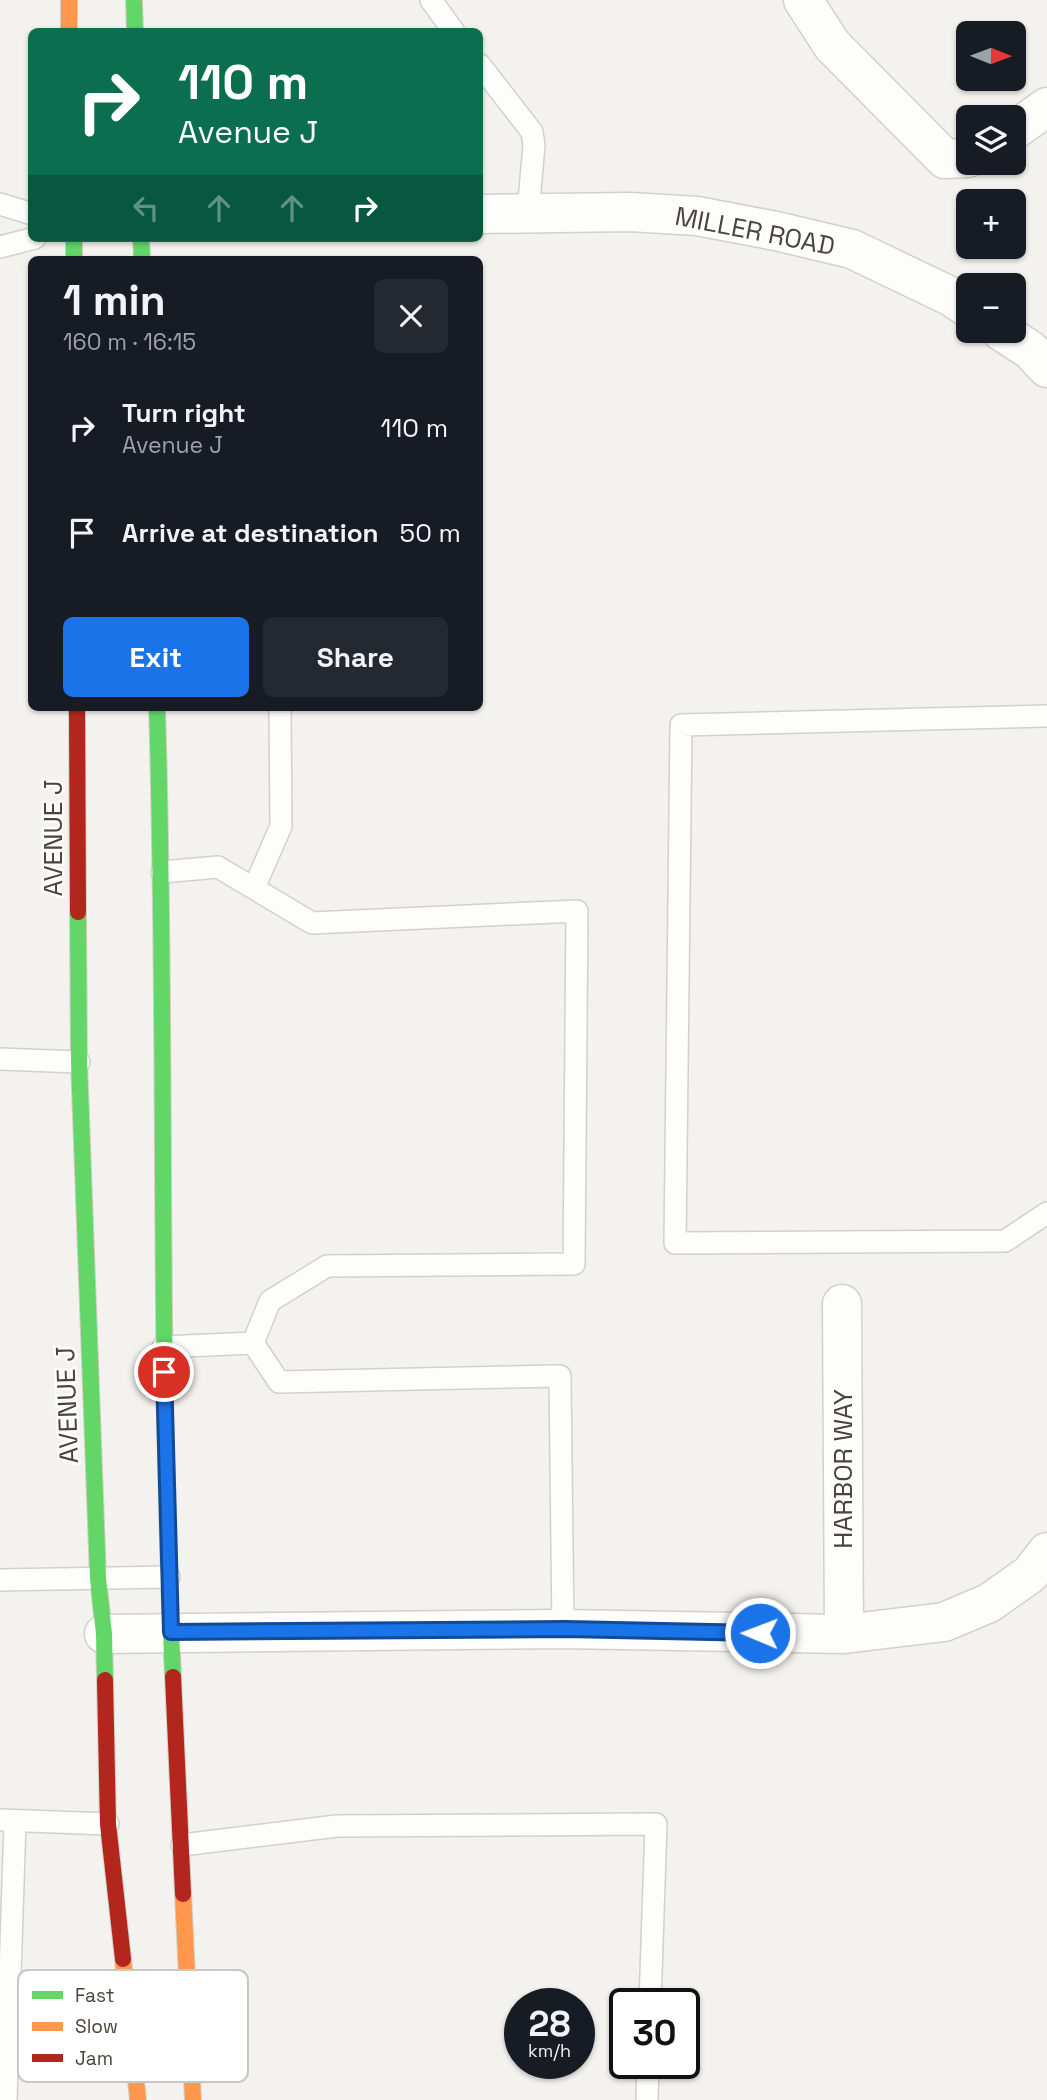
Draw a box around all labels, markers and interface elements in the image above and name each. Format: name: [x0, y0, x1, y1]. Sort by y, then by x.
north arrow: [956, 21, 1026, 91]
map controls: [956, 21, 1026, 343]
text: 110 m: [178, 51, 308, 113]
icon: right: [63, 56, 154, 147]
button: layers: [956, 105, 1026, 175]
text: Avenue J: [178, 112, 318, 152]
icon: left: [127, 189, 165, 227]
icon: ahead: [200, 189, 238, 227]
icon: ahead: [273, 189, 311, 227]
icon: right: [346, 189, 384, 227]
button: +: [956, 189, 1026, 259]
street label: MILLER ROAD: [672, 199, 838, 263]
button: −: [956, 273, 1026, 343]
text: 1 min: [63, 274, 166, 327]
button: close: [374, 279, 448, 353]
text: 160 m · 16:15: [63, 327, 196, 357]
text: Turn right: [122, 396, 246, 430]
icon: right: [63, 409, 101, 447]
text: 110 m: [381, 411, 448, 445]
text: Avenue J: [122, 430, 223, 460]
icon: arrive: [63, 514, 101, 552]
text: Arrive at destination: [122, 516, 379, 550]
text: 50 m: [400, 516, 461, 550]
button: Exit: [63, 617, 249, 697]
button: Share: [263, 617, 448, 697]
street label: AVENUE J: [36, 779, 70, 897]
pin: [134, 1342, 194, 1402]
street label: AVENUE J: [48, 1346, 86, 1464]
icon: arrive: [145, 1353, 183, 1391]
street label: HARBOR WAY: [826, 1389, 860, 1549]
position arrow: [723, 1596, 797, 1670]
legend: [18, 1970, 248, 2082]
text: Fast: [75, 1983, 115, 2008]
speed limit sign: 30: [609, 1988, 700, 2079]
text: 28: [529, 2002, 570, 2046]
text: Slow: [75, 2014, 118, 2039]
text: km/h: [528, 2039, 571, 2062]
text: Jam: [75, 2046, 113, 2071]

